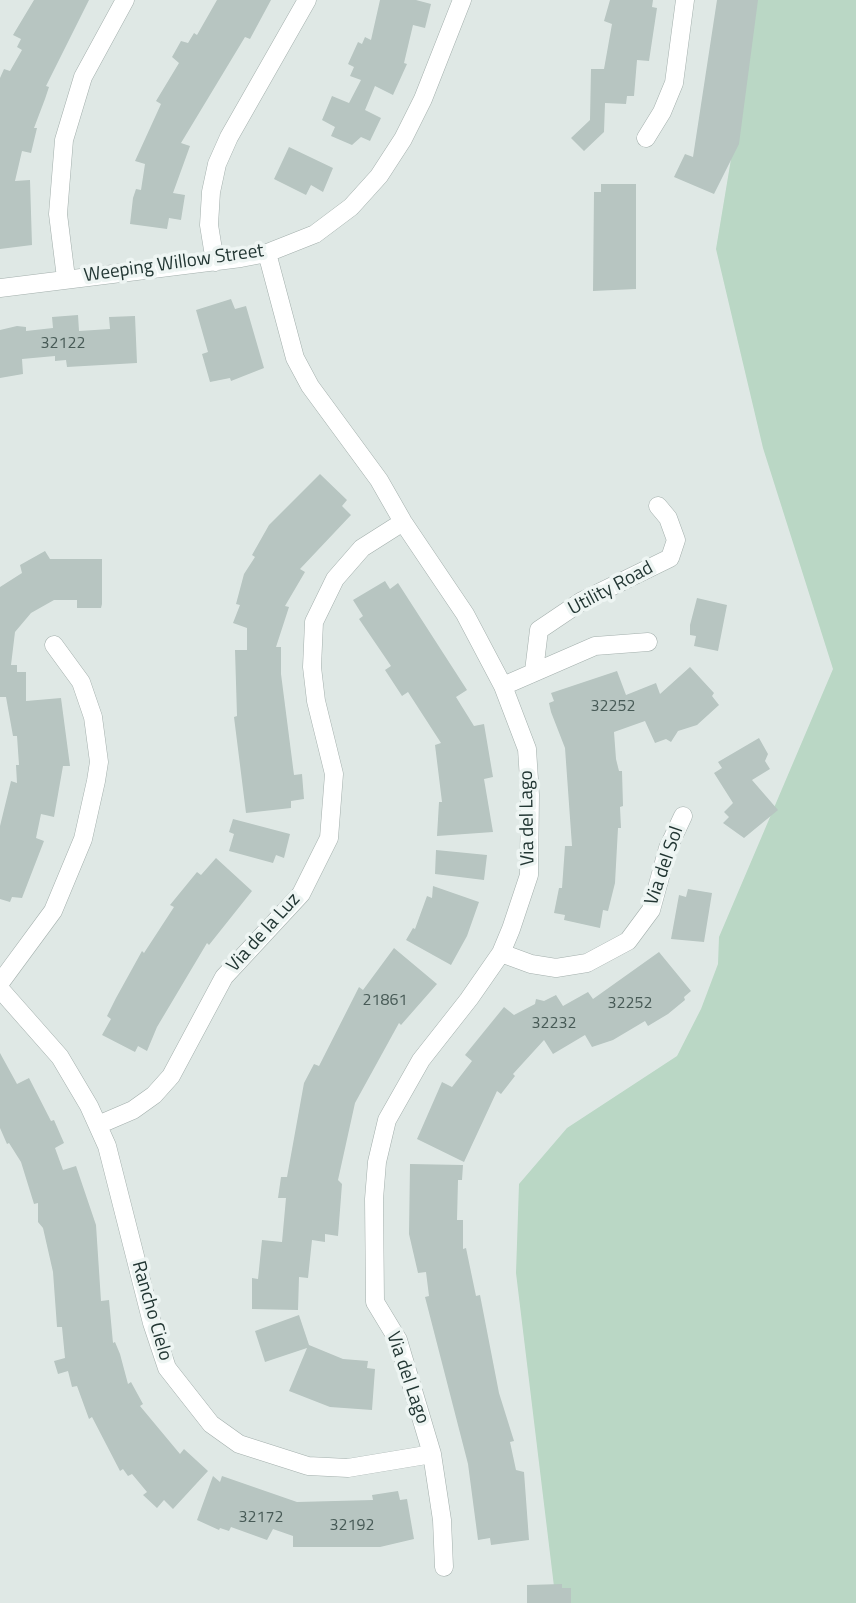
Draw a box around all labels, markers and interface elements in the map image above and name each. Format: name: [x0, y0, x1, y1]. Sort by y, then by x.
street label: Weeping Willow Street: [83, 240, 265, 288]
house number: 32122: [41, 334, 85, 354]
street label: Utility Road: [565, 557, 657, 621]
house number: 32252: [591, 697, 635, 717]
street label: Via del Lago: [516, 770, 540, 866]
street label: Via del Sol: [641, 824, 689, 908]
street label: Via de la Luz: [223, 889, 305, 977]
house number: 21861: [363, 991, 407, 1011]
house number: 32252: [608, 994, 652, 1014]
house number: 32232: [532, 1014, 576, 1034]
street label: Rancho Cielo: [126, 1259, 176, 1363]
street label: Via del Lago: [381, 1329, 433, 1427]
house number: 32172: [239, 1508, 283, 1528]
house number: 32192: [330, 1516, 374, 1536]

